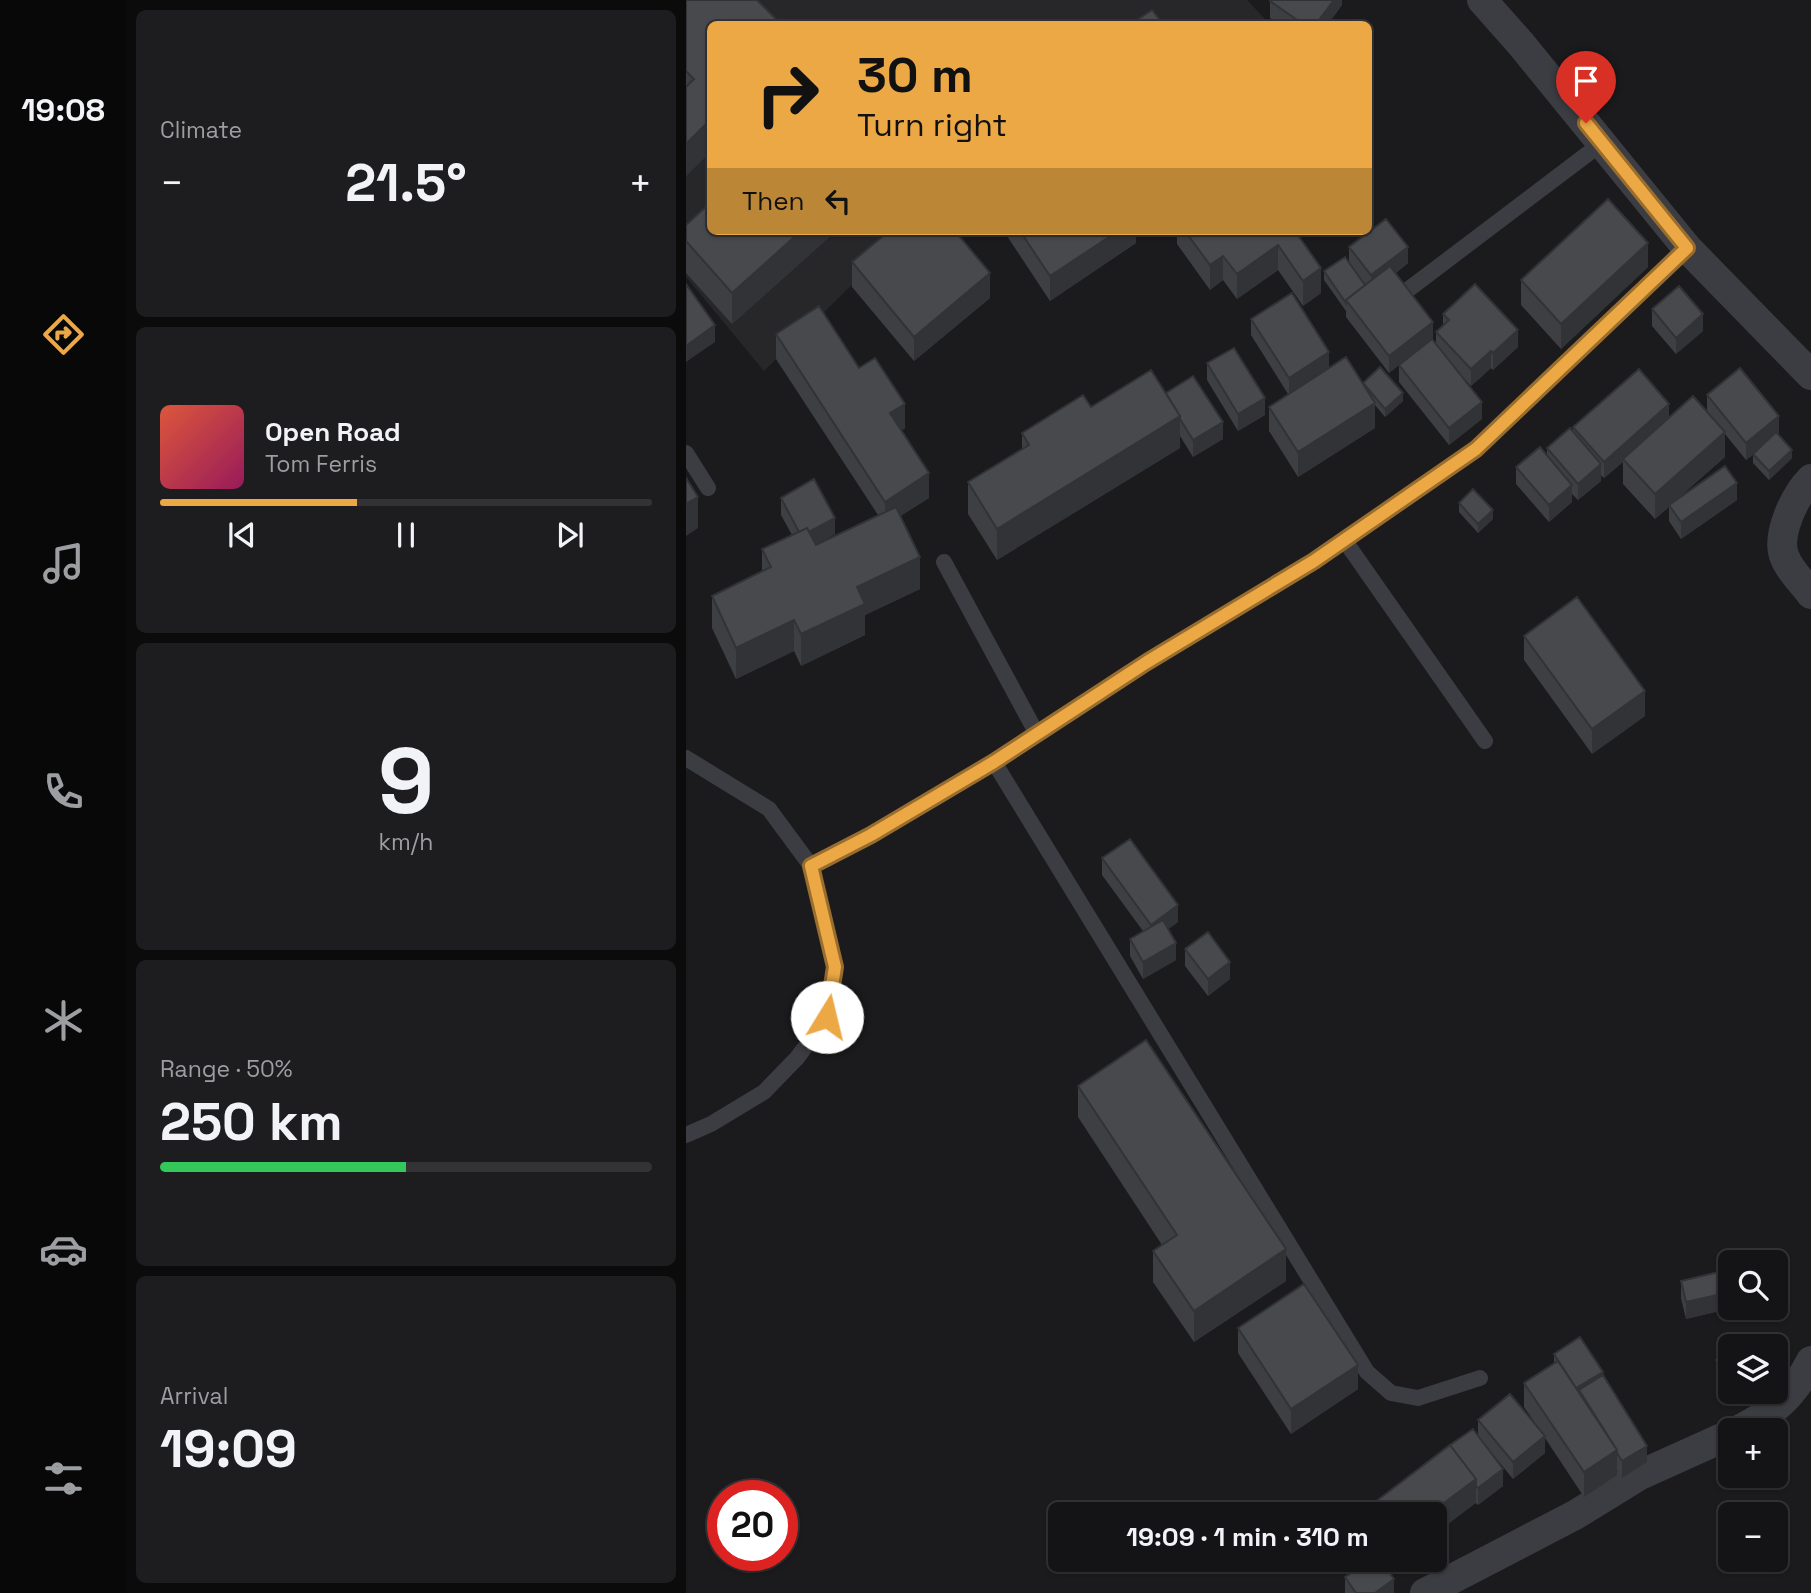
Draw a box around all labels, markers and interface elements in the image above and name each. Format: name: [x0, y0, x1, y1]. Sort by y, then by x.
text: 30 m: [857, 44, 973, 106]
icon: right: [742, 49, 833, 140]
pin: [1556, 51, 1616, 123]
icon: arrive: [1567, 62, 1605, 100]
text: 19:08: [21, 90, 105, 130]
text: Turn right: [857, 105, 1007, 145]
text: Climate: [160, 115, 242, 145]
text: 21.5°: [345, 150, 467, 216]
text: −: [160, 159, 184, 207]
text: +: [628, 159, 652, 207]
icon: left: [819, 182, 857, 220]
text: Then: [742, 184, 805, 218]
icon: directions: [39, 310, 88, 359]
text: Open Road: [265, 415, 401, 449]
text: Tom Ferris: [265, 449, 377, 479]
icon: previous: [223, 516, 261, 554]
icon: pause: [387, 516, 425, 554]
icon: next: [551, 516, 589, 554]
icon: music: [39, 539, 88, 588]
text: 9: [378, 723, 434, 840]
icon: phone: [39, 767, 88, 816]
text: km/h: [379, 827, 433, 857]
position arrow: [790, 980, 864, 1054]
icon: climate: [39, 996, 88, 1045]
text: Range · 50%: [160, 1054, 293, 1084]
text: 250 km: [160, 1089, 343, 1155]
icon: car: [39, 1225, 88, 1274]
map controls: [1718, 1250, 1788, 1572]
button: search: [1718, 1250, 1788, 1320]
button: layers: [1718, 1334, 1788, 1404]
text: Arrival: [160, 1381, 228, 1411]
text: 19:09: [160, 1416, 297, 1482]
button: +: [1718, 1418, 1788, 1488]
icon: filters: [39, 1454, 88, 1503]
speed limit sign: 20: [707, 1480, 798, 1571]
button: −: [1718, 1502, 1788, 1572]
text: 19:09 · 1 min · 310 m: [1126, 1520, 1369, 1554]

